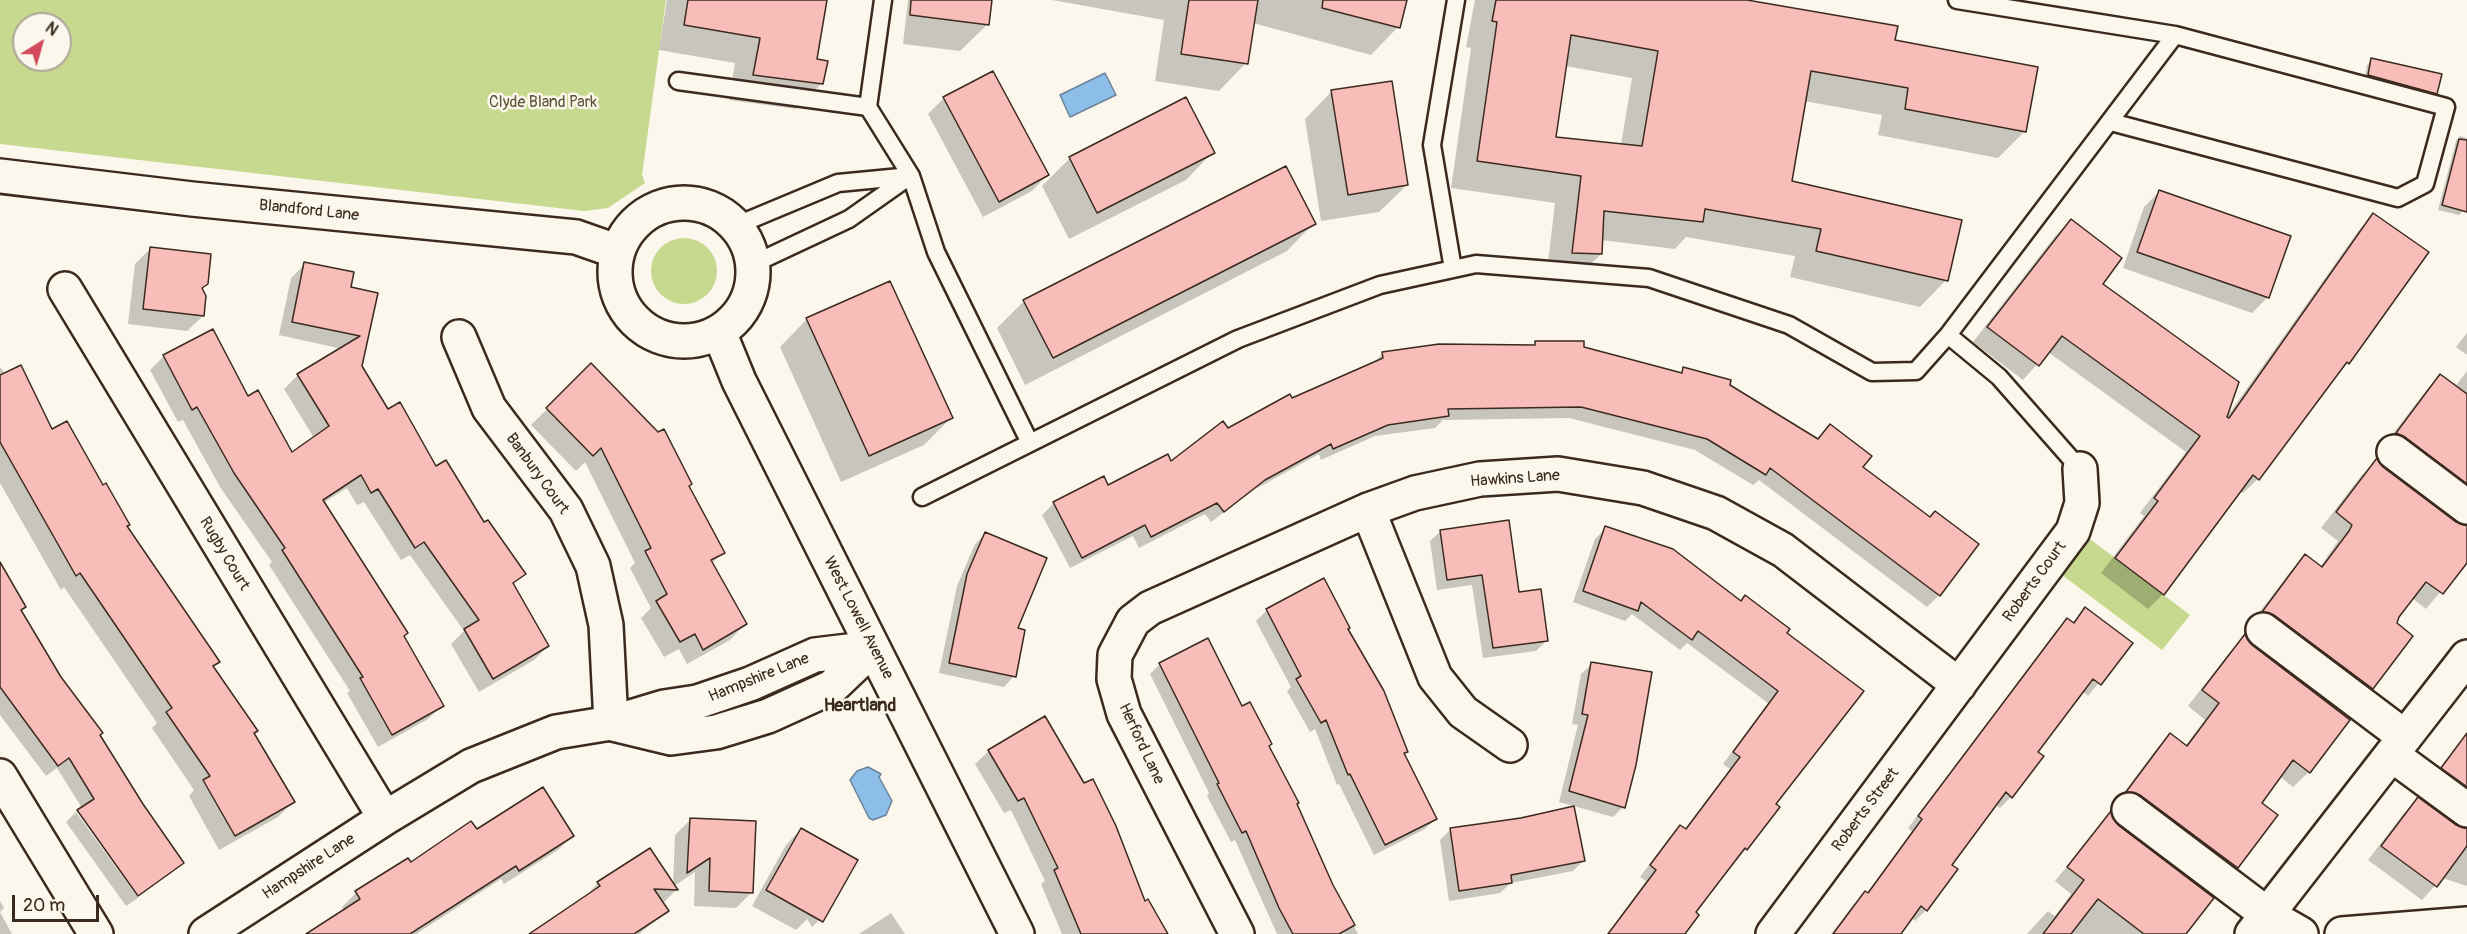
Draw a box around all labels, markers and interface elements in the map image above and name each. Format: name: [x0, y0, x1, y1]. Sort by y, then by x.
north arrow: [12, 12, 72, 72]
text: N: [41, 18, 62, 40]
park label: Clyde Bland Park: [489, 93, 597, 113]
street label: Blandford Lane: [258, 196, 360, 226]
street label: Banbury Court: [501, 430, 573, 518]
street label: Hawkins Lane: [1469, 466, 1561, 492]
street label: Rugby Court: [195, 514, 253, 594]
street label: Roberts Court: [1999, 538, 2071, 626]
street label: West Lowell Avenue: [819, 553, 897, 683]
street label: Hampshire Lane: [706, 649, 812, 707]
district label: Heartland: [824, 695, 896, 717]
street label: Herford Lane: [1114, 701, 1168, 787]
street label: Roberts Street: [1828, 764, 1904, 856]
street label: Hampshire Lane: [259, 830, 359, 904]
scale bar: [15, 883, 102, 921]
text: 20 m: [23, 894, 65, 917]

